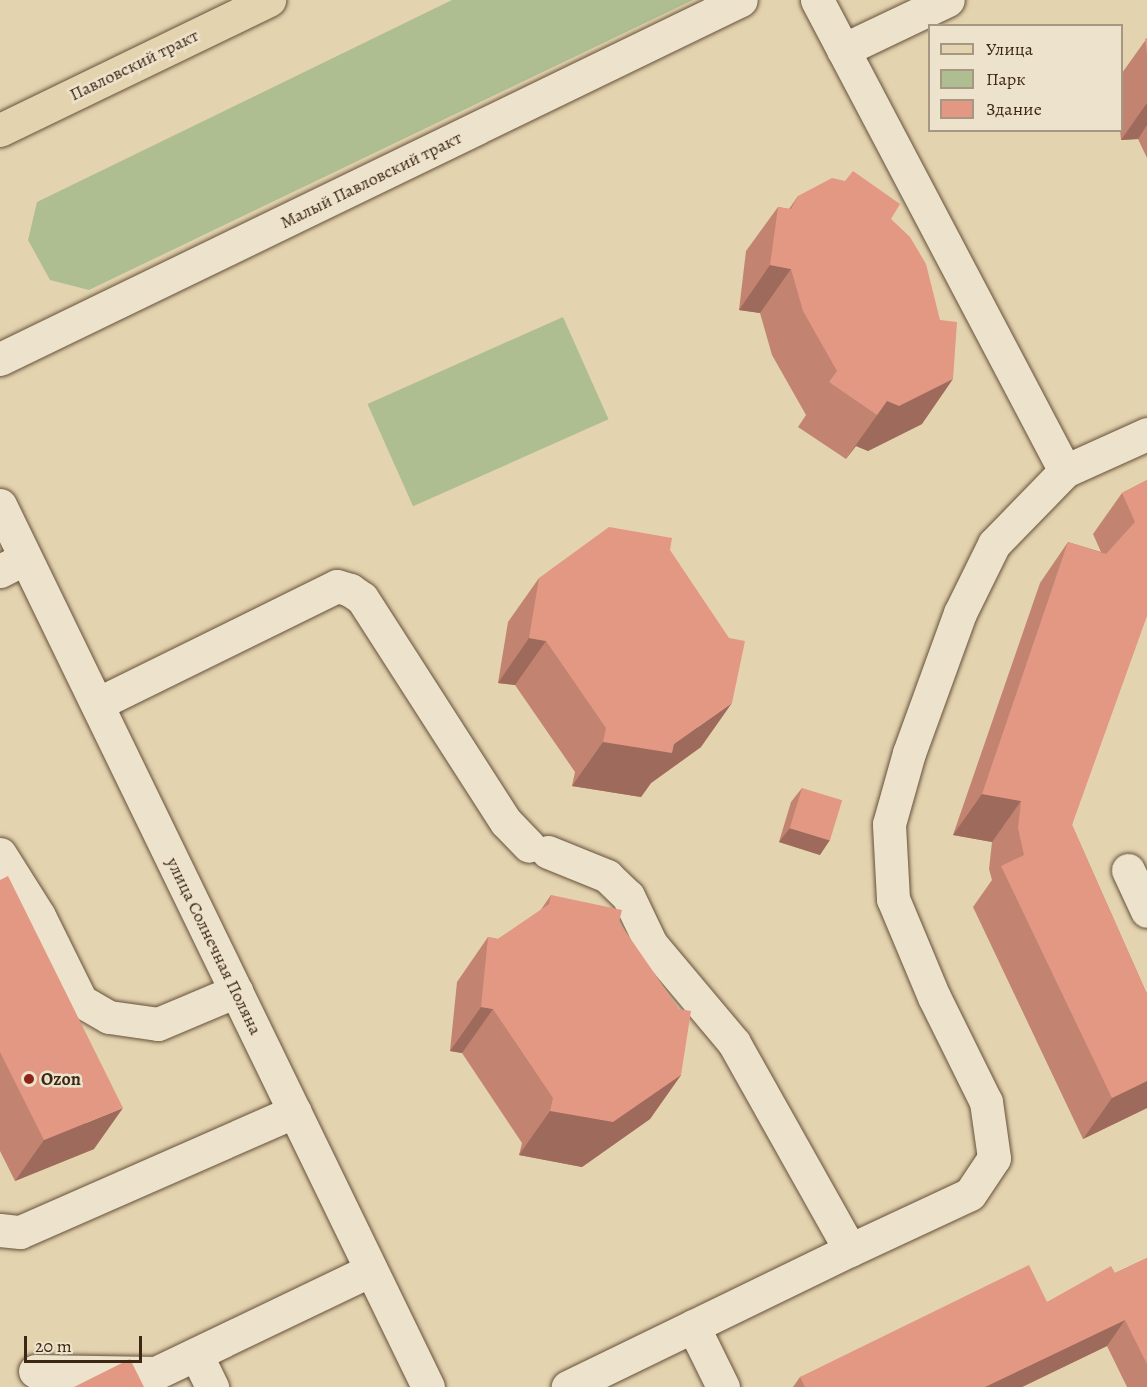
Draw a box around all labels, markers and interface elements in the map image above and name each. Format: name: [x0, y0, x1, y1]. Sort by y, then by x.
street label: Павловский тракт: [66, 24, 202, 106]
legend: [928, 24, 1123, 132]
text: Улица: [986, 37, 1033, 61]
text: Парк: [986, 67, 1026, 91]
text: Здание: [986, 97, 1042, 121]
street label: Малый Павловский тракт: [277, 127, 465, 233]
street label: улица Солнечная Поляна: [162, 854, 266, 1038]
place label: Ozon: [41, 1068, 81, 1090]
marker: Ozon: [22, 1072, 36, 1086]
scale bar: [27, 1324, 146, 1362]
text: 20 m: [35, 1334, 72, 1358]

